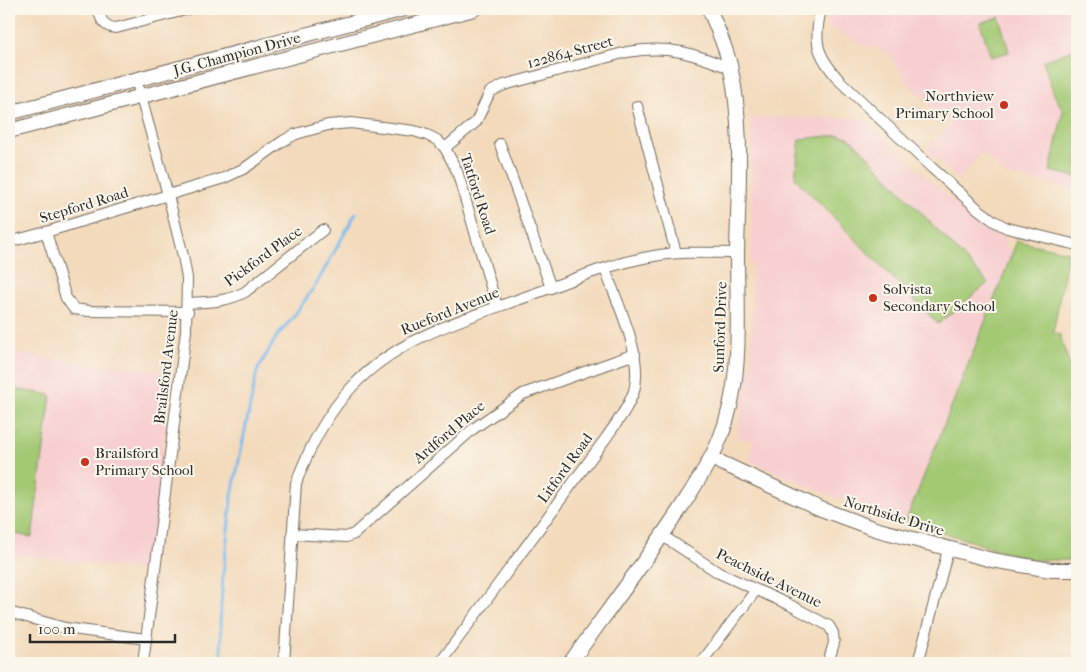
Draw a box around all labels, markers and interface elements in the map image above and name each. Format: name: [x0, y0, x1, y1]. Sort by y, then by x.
street label: J.G. Champion Drive: [171, 28, 303, 80]
street label: 122864 Street: [525, 32, 615, 72]
place label: Northview Primary School: [895, 87, 995, 122]
marker: Northview Primary School: [998, 99, 1010, 111]
street label: Tatford Road: [456, 151, 500, 238]
street label: Stepford Road: [38, 183, 131, 227]
street label: Pickford Place: [221, 221, 306, 290]
street label: Sunford Drive: [709, 280, 731, 373]
place label: Solvista Secondary School: [883, 280, 996, 315]
street label: Rueford Avenue: [398, 283, 502, 339]
marker: Solvista Secondary School: [867, 292, 879, 304]
street label: Brailsford Avenue: [150, 308, 182, 425]
street label: Ardford Place: [409, 396, 489, 468]
street label: Litford Road: [534, 429, 597, 506]
place label: Brailsford Primary School: [95, 444, 194, 479]
marker: Brailsford Primary School: [79, 456, 91, 468]
street label: Northside Drive: [842, 492, 947, 540]
street label: Peachside Avenue: [713, 545, 825, 612]
scale bar: [30, 612, 175, 644]
text: 100 m: [38, 620, 76, 638]

